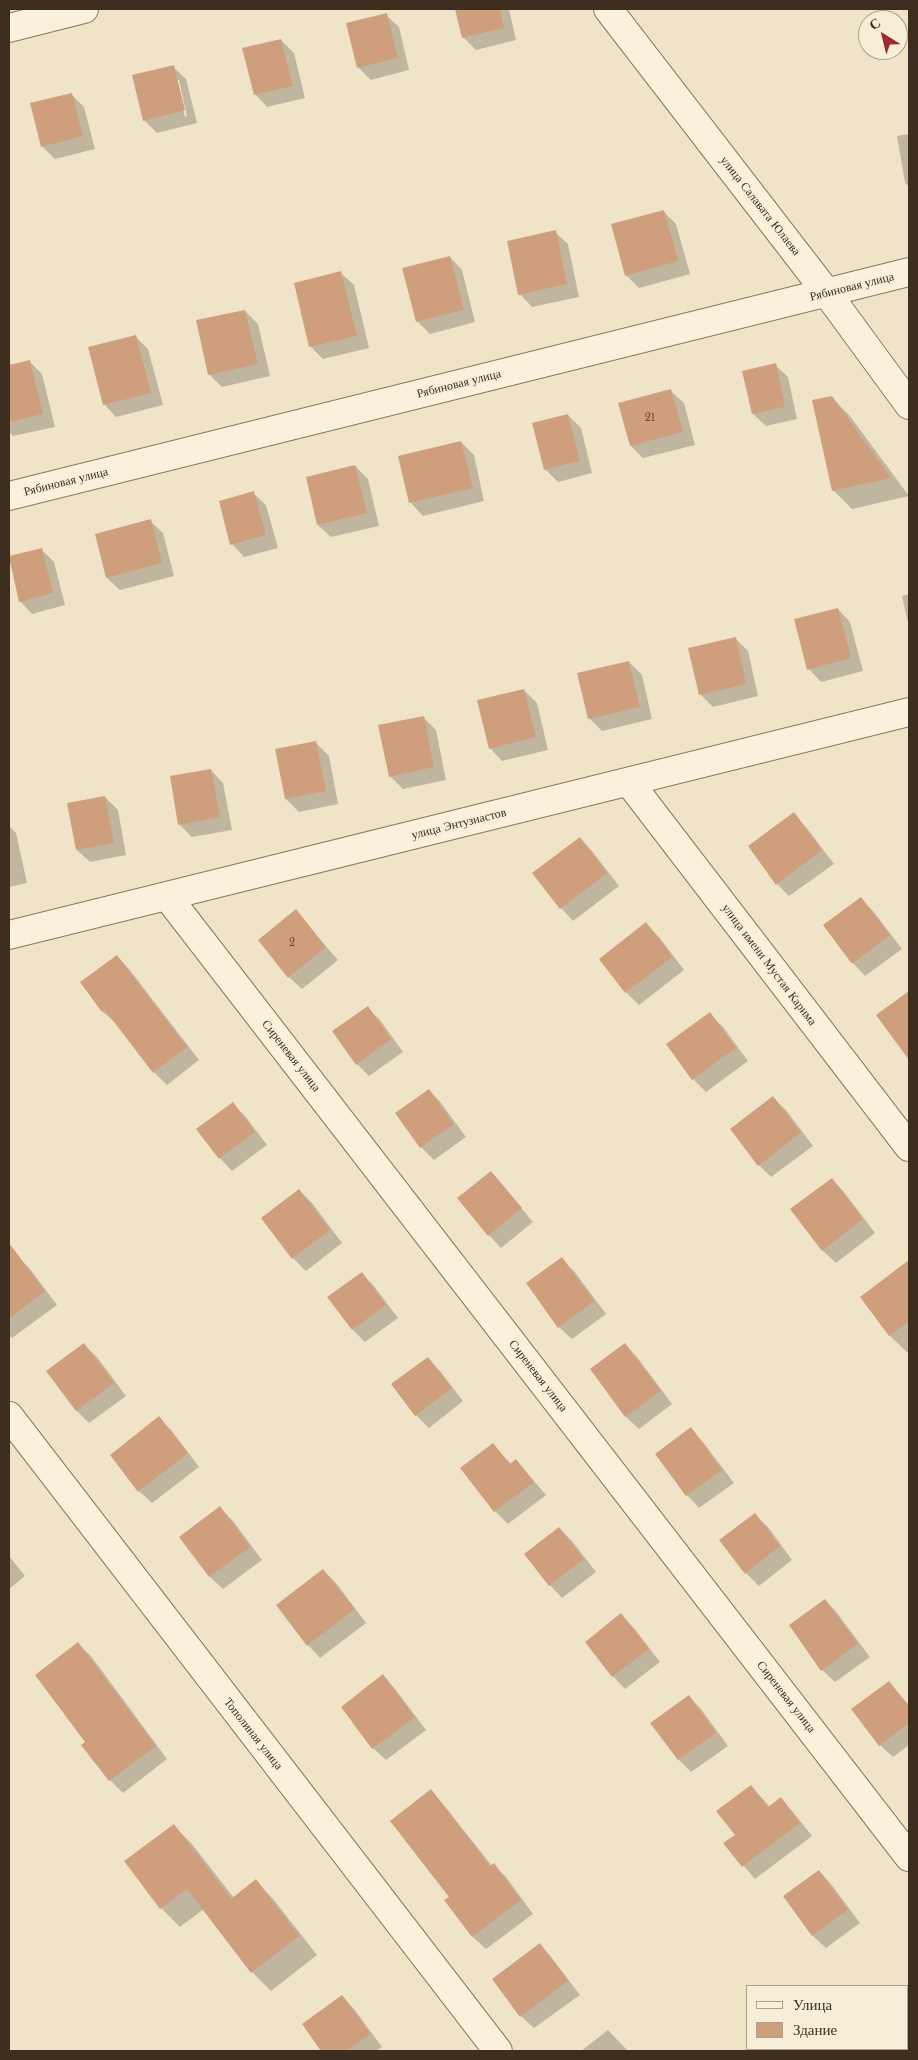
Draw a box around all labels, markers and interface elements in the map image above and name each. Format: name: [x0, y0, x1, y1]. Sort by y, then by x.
north arrow: [858, 10, 908, 60]
text: С: [865, 13, 884, 34]
street label: улица Салавата Юлаева: [717, 153, 803, 259]
street label: Рябиновая улица: [808, 270, 896, 304]
street label: Рябиновая улица: [415, 367, 503, 401]
house number: 21: [645, 412, 655, 424]
street label: Рябиновая улица: [22, 465, 110, 499]
street label: улица Энтузиастов: [410, 805, 508, 843]
street label: улица имени Мустая Карима: [719, 901, 819, 1029]
house number: 2: [289, 937, 295, 949]
street label: Сиреневая улица: [259, 1017, 323, 1095]
street label: Сиреневая улица: [506, 1337, 570, 1415]
street label: Сиреневая улица: [754, 1658, 818, 1736]
street label: Тополиная улица: [220, 1695, 286, 1773]
legend: [746, 1985, 908, 2050]
text: Улица: [793, 1995, 832, 2014]
text: Здание: [793, 2020, 837, 2039]

